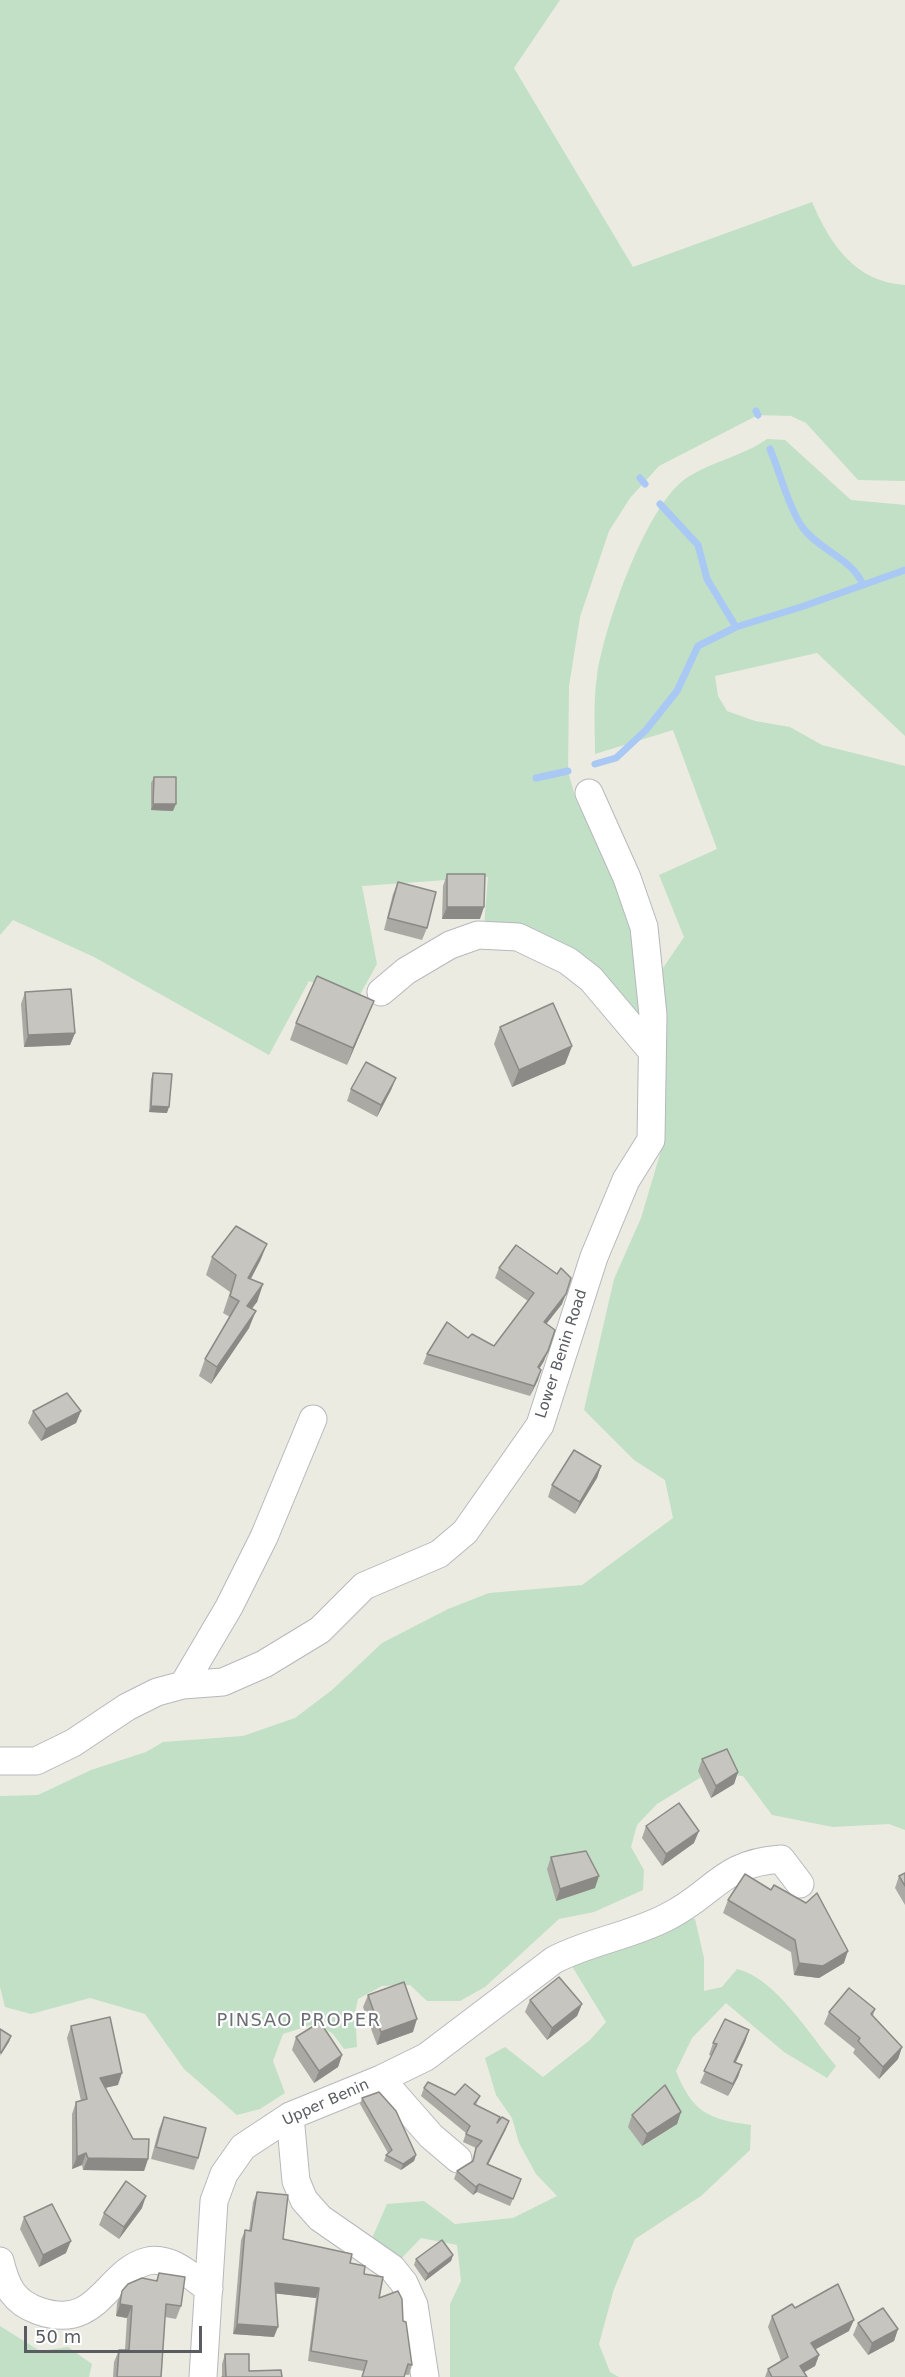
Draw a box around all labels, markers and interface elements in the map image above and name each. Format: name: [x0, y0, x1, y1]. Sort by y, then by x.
street label: Lower Benin Road: [533, 1287, 591, 1421]
district label: PINSAO PROPER: [216, 2010, 382, 2032]
street label: Upper Benin: [280, 2076, 372, 2130]
scale bar: [27, 2314, 206, 2352]
text: 50 m: [35, 2326, 81, 2347]

